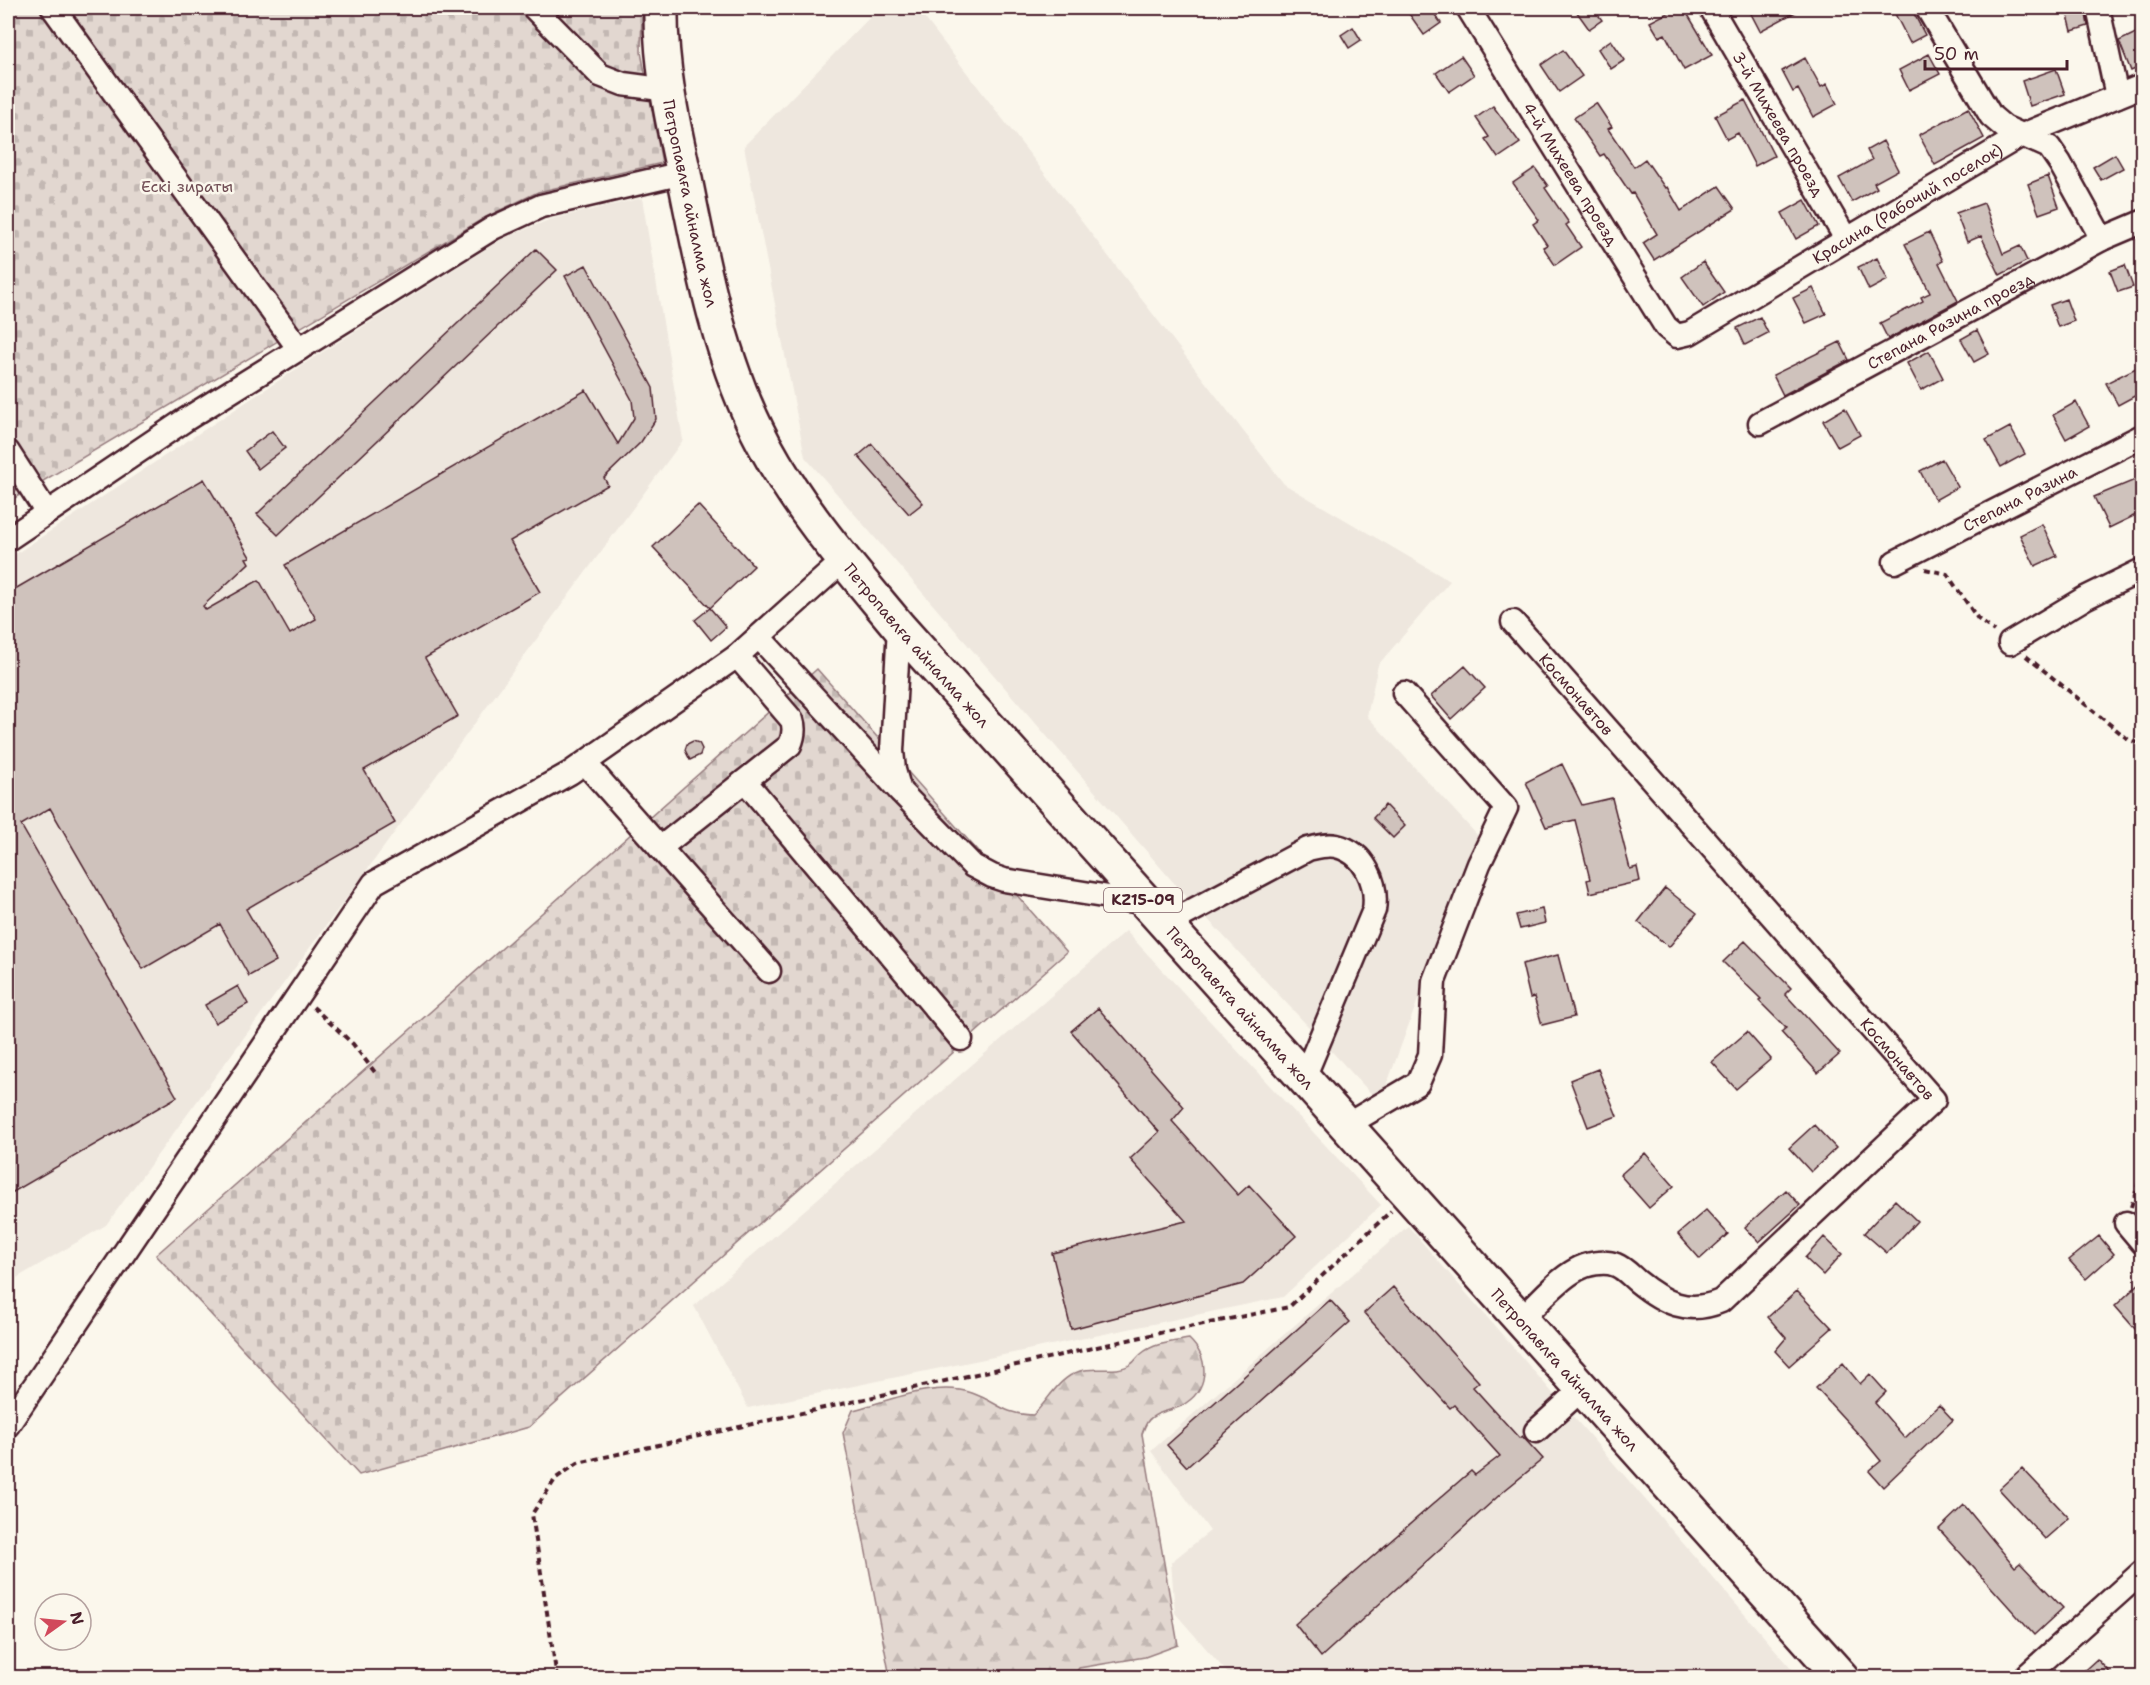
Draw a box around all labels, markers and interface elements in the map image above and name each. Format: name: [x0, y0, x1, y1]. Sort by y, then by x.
scale bar: [1925, 33, 2068, 71]
text: 50 m: [1934, 42, 1979, 66]
street label: 3-й Михеева проезд: [1728, 47, 1829, 200]
street label: Петропавлға айналма жол: [659, 98, 723, 309]
street label: 4-й Михеева проезд: [1518, 98, 1623, 249]
street label: Красина (Рабочий поселок): [1808, 138, 2006, 268]
park label: Ескі зираты: [141, 176, 233, 197]
street label: Степана Разина проезд: [1863, 267, 2037, 374]
street label: Степана Разина: [1959, 460, 2080, 536]
street label: Петропавлға айналма жол: [840, 559, 995, 732]
street label: Космонавтов: [1535, 649, 1618, 740]
road number: KZ15-09: [1104, 888, 1182, 912]
street label: Петропавлға айналма жол: [1162, 922, 1319, 1094]
street label: Космонавтов: [1856, 1013, 1940, 1104]
street label: Петропавлға айналма жол: [1487, 1284, 1644, 1455]
north arrow: [33, 1592, 93, 1652]
text: N: [65, 1609, 89, 1627]

